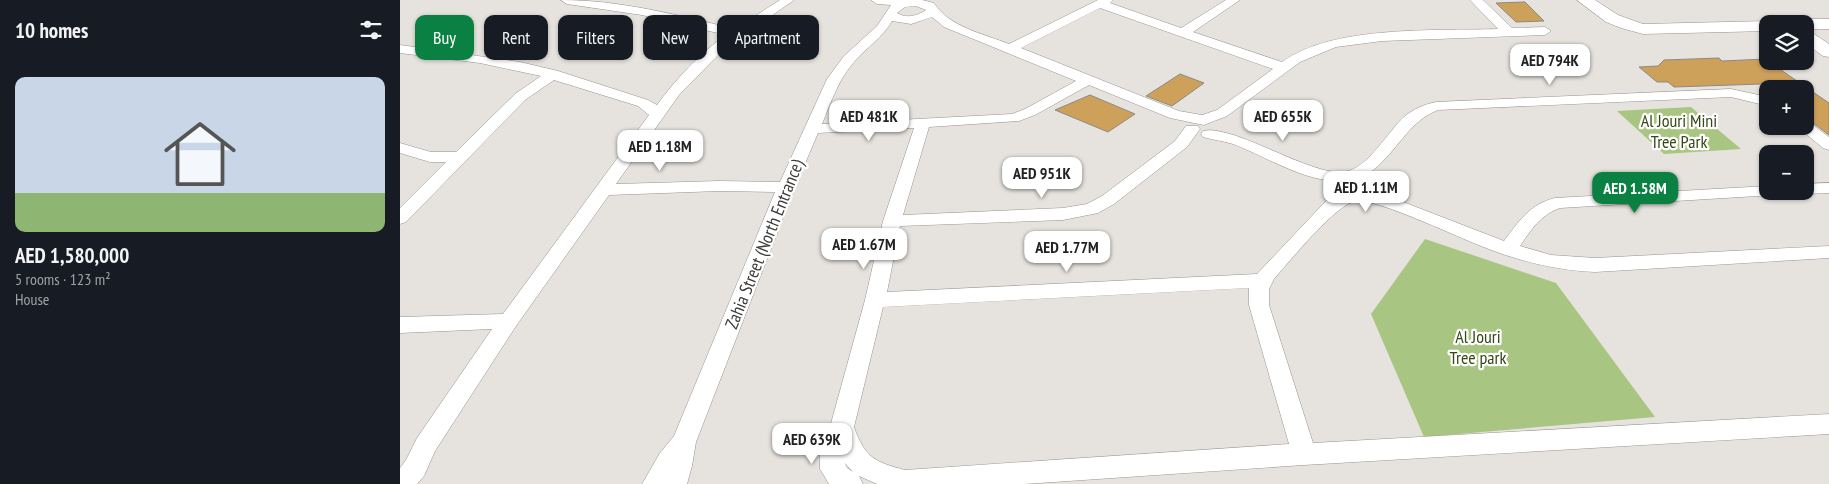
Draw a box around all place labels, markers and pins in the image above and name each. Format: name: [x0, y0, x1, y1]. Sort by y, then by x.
pin: AED 794K: [1498, 44, 1602, 86]
pin: AED 481K: [817, 100, 921, 142]
pin: AED 655K: [1231, 100, 1335, 142]
pin: AED 1.18M: [603, 130, 717, 172]
pin: AED 951K: [990, 156, 1094, 199]
pin: AED 1.11M: [1309, 170, 1423, 213]
pin: AED 1.58M: [1578, 172, 1692, 214]
pin: AED 1.67M: [807, 228, 921, 270]
pin: AED 1.77M: [1010, 230, 1124, 273]
pin: AED 639K: [760, 422, 864, 465]

